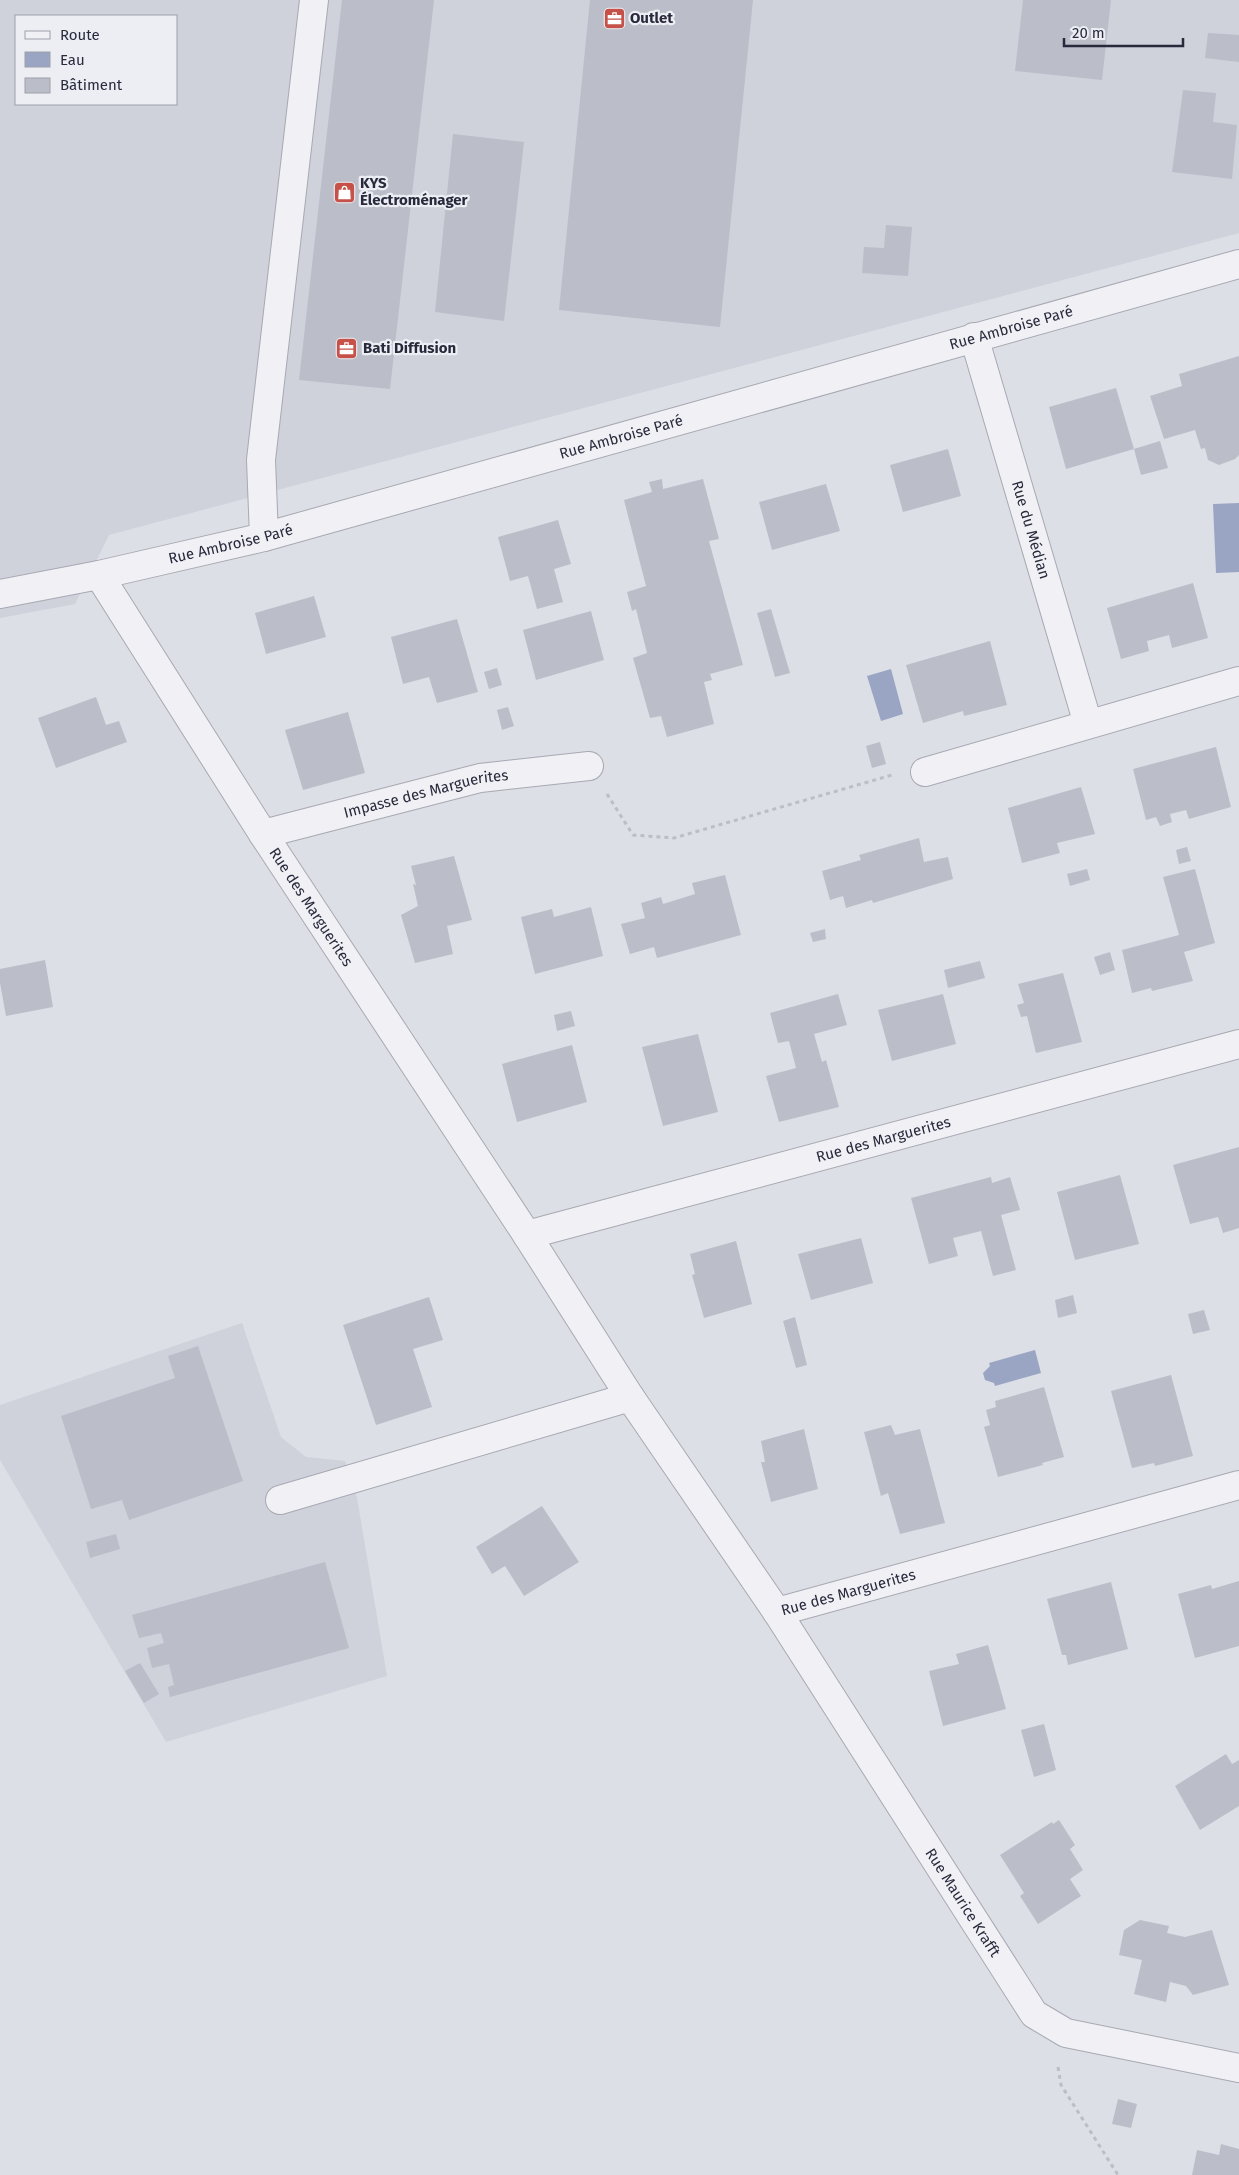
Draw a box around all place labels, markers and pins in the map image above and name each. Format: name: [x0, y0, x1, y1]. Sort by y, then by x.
office icon: Outlet: [602, 6, 626, 30]
place label: Outlet: [630, 9, 673, 27]
place label: KYS Électroménager: [360, 174, 469, 209]
shop icon: KYS Électroménager: [332, 180, 356, 204]
office icon: Bati Diffusion: [335, 336, 359, 360]
place label: Bati Diffusion: [363, 339, 456, 357]

